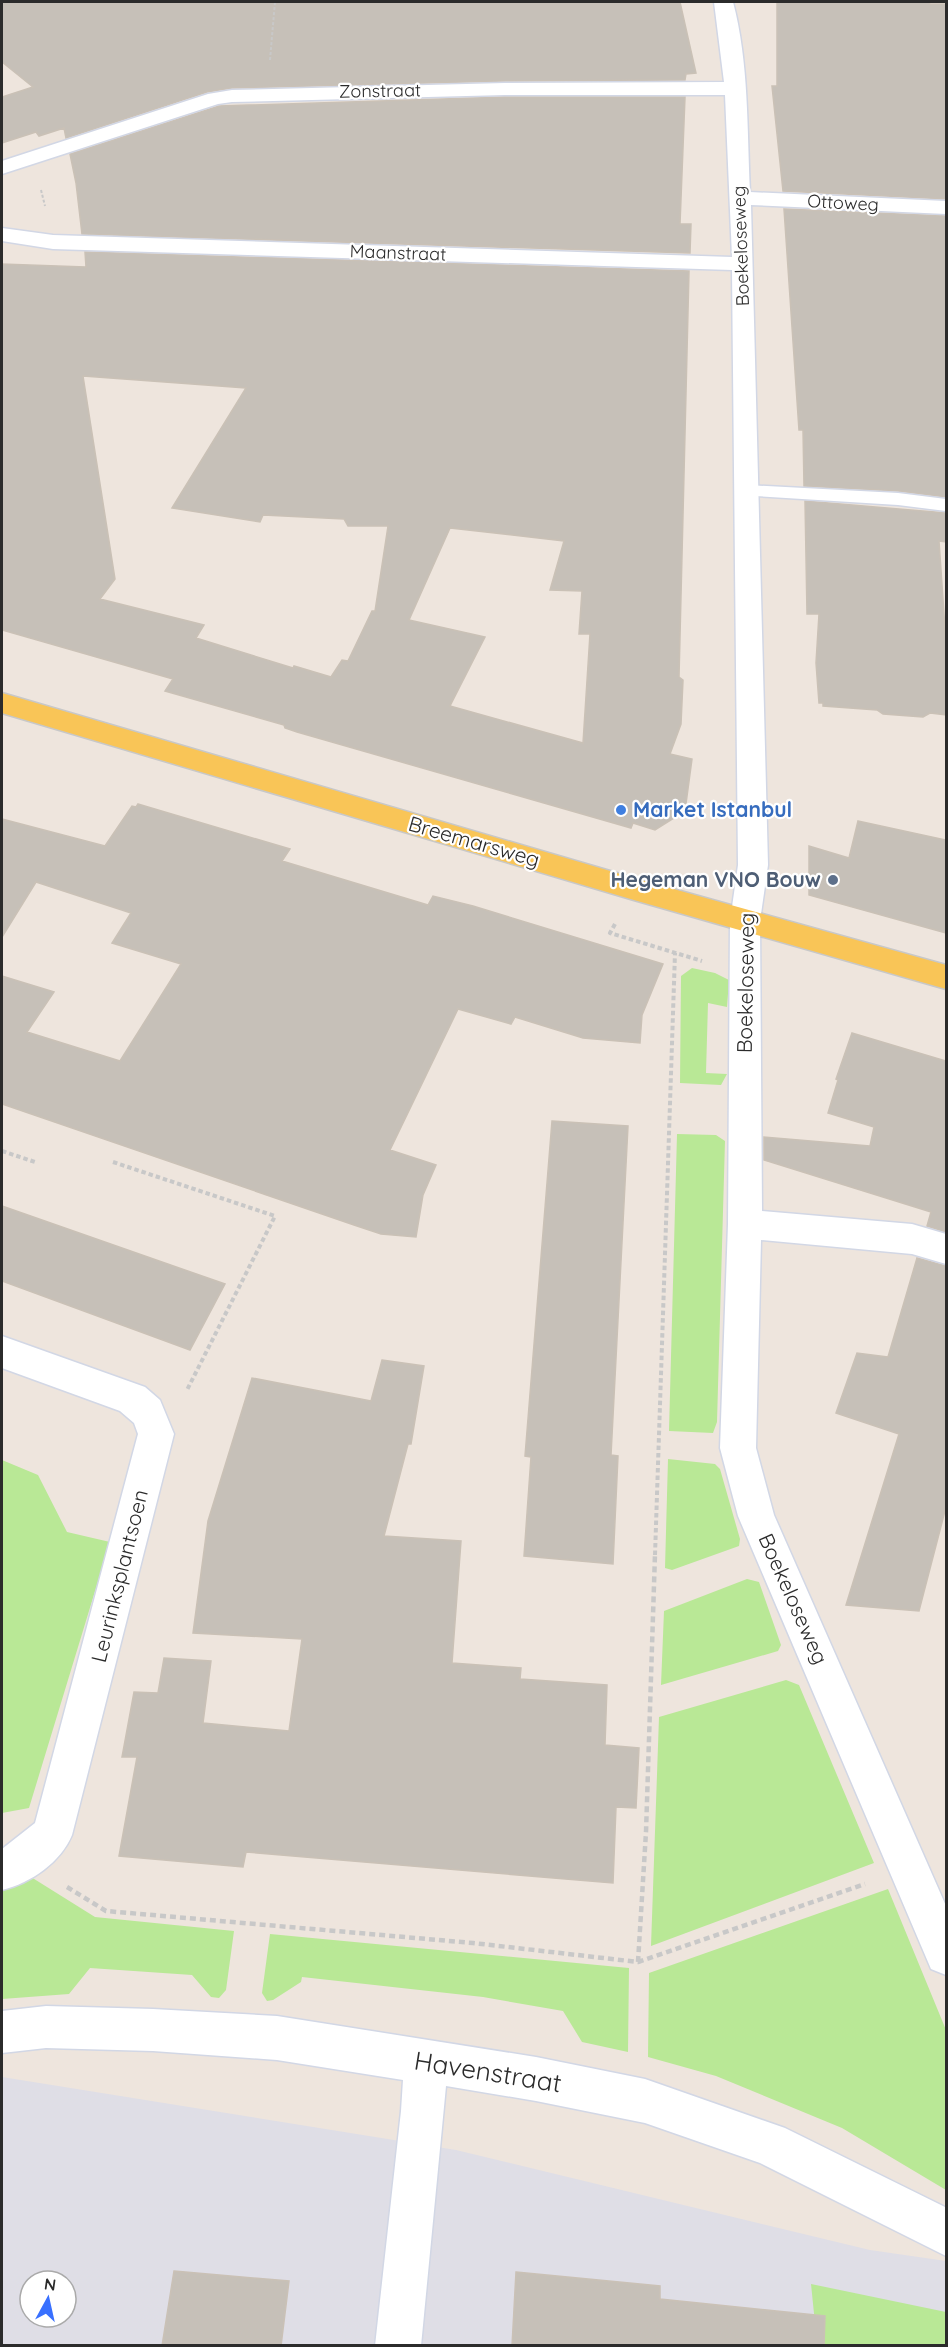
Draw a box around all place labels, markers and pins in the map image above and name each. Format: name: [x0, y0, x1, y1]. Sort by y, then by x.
place label: Market Istanbul: [633, 796, 792, 822]
marker: Market Istanbul: [614, 803, 628, 817]
place label: Hegeman VNO Bouw: [611, 866, 821, 892]
marker: Hegeman VNO Bouw: [826, 873, 840, 887]

